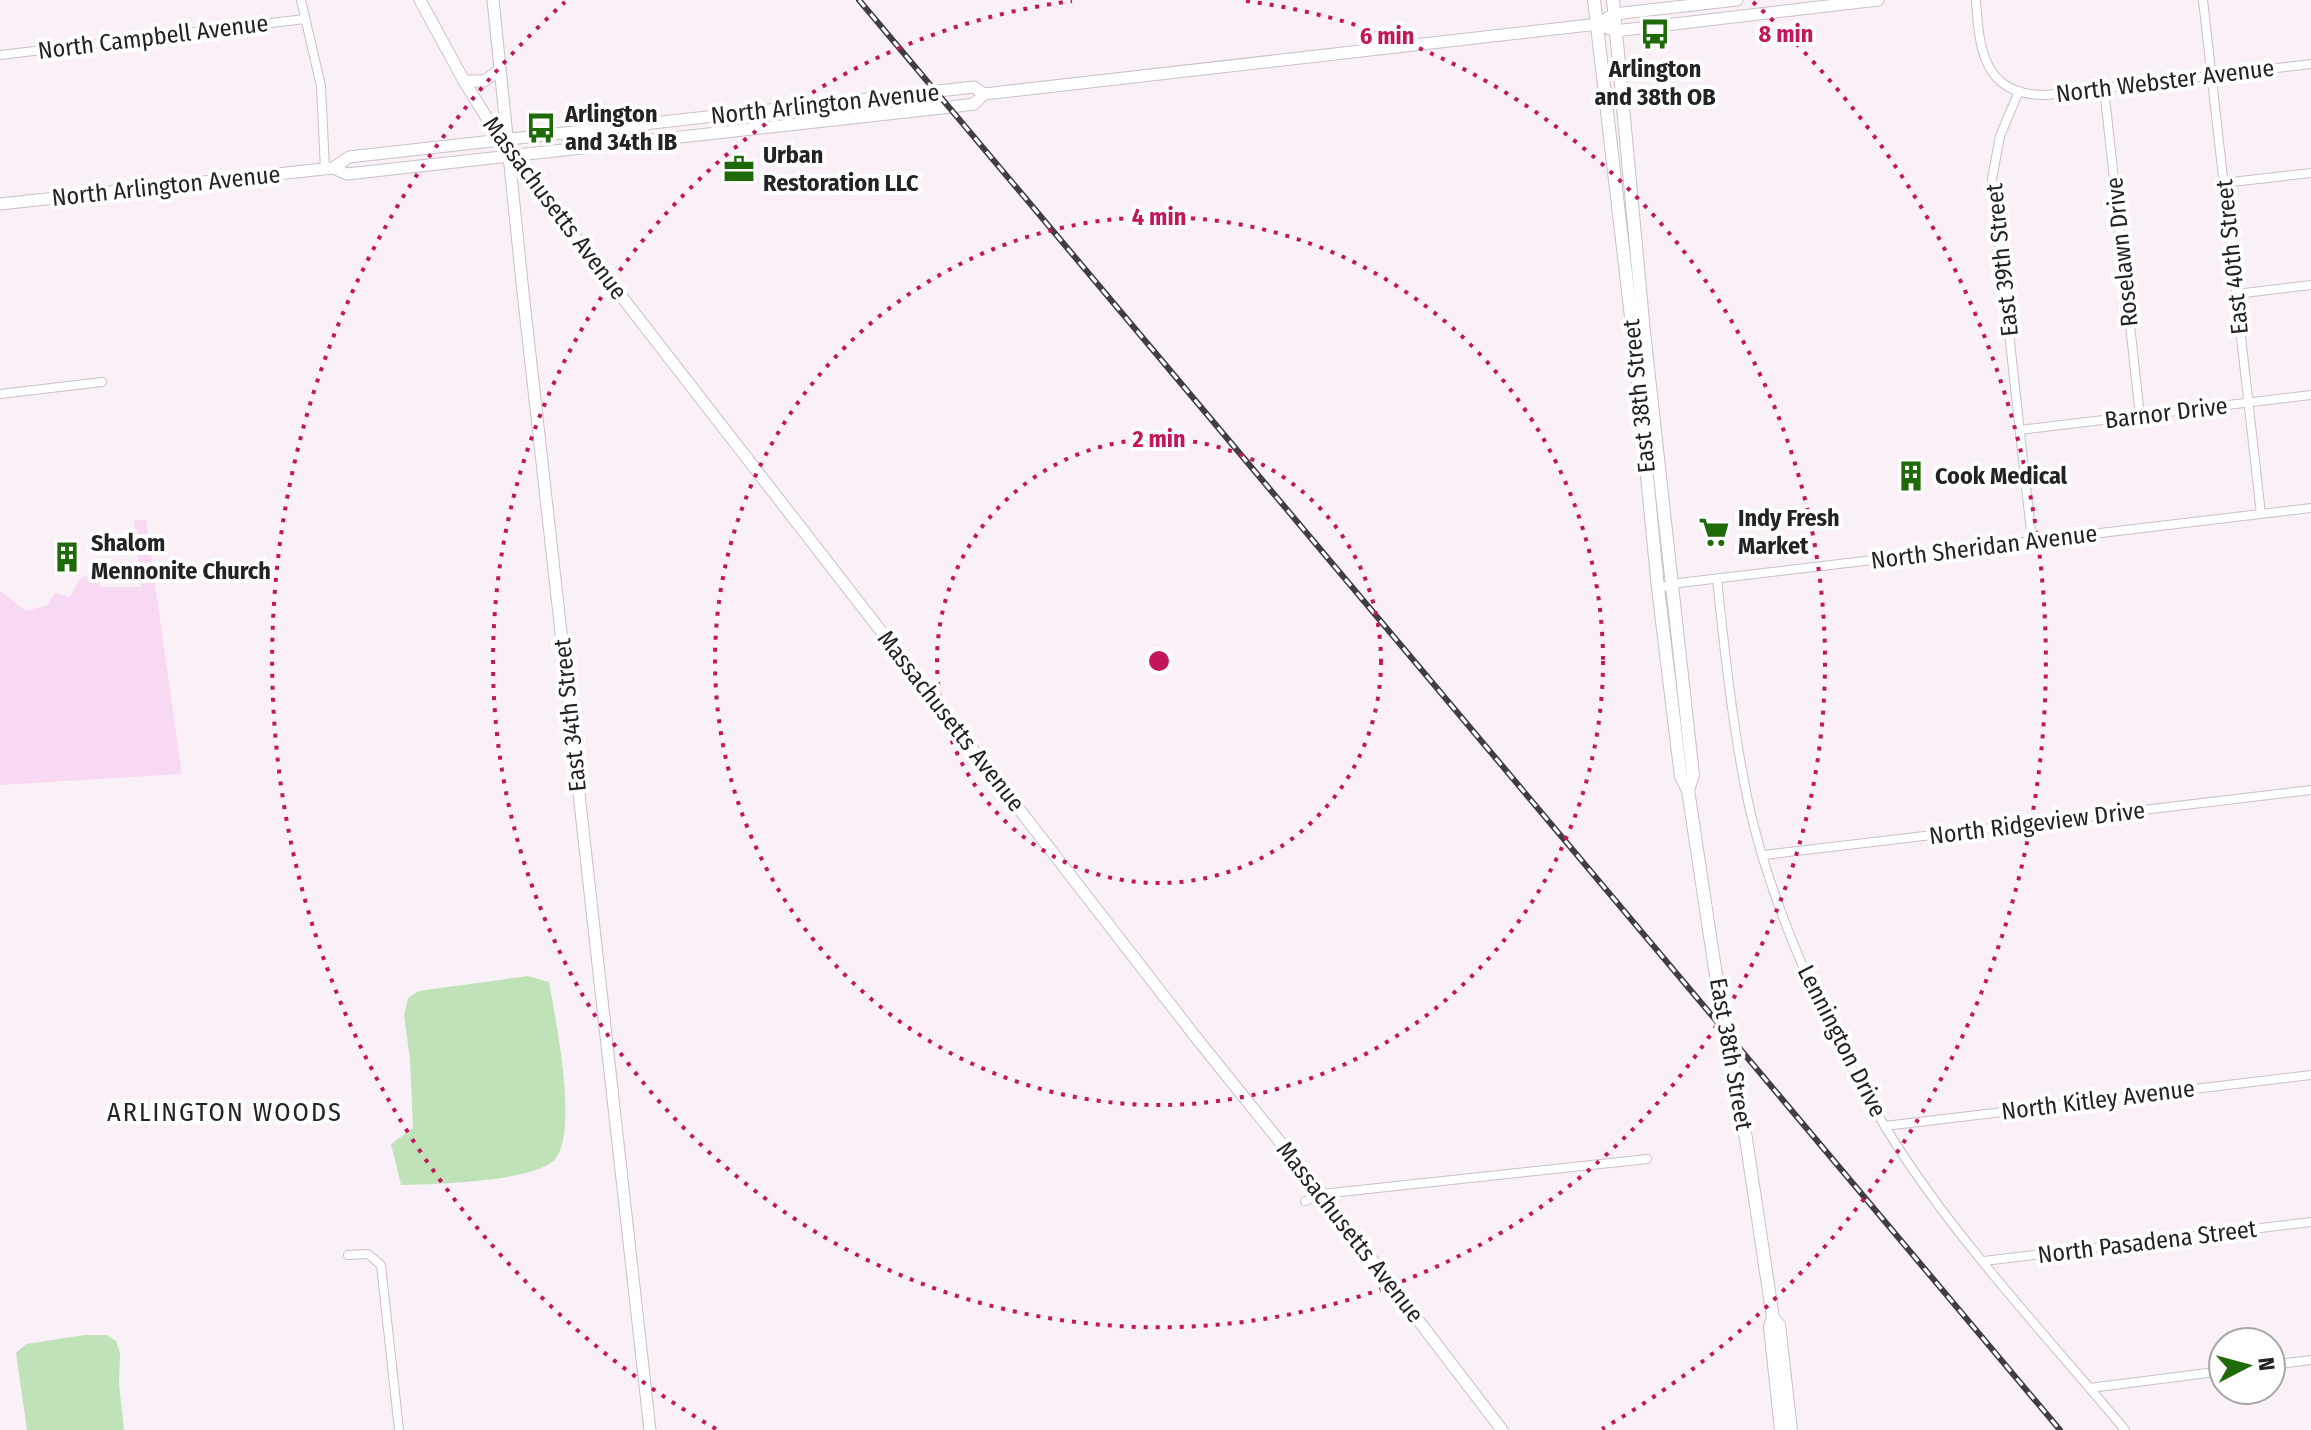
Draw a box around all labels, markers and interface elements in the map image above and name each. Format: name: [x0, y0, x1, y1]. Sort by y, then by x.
street label: North Campbell Avenue: [36, 9, 270, 65]
bus stop icon: Arlington and 38th OB: [1638, 17, 1672, 51]
text: 8 min: [1759, 20, 1813, 48]
text: 6 min: [1360, 22, 1414, 50]
street label: North Webster Avenue: [2054, 54, 2276, 108]
place label: Arlington and 38th OB: [1594, 55, 1716, 111]
street label: North Arlington Avenue: [709, 78, 941, 130]
place label: Arlington and 34th IB: [564, 100, 677, 156]
street label: Massachusetts Avenue: [477, 111, 633, 305]
bus stop icon: Arlington and 34th IB: [524, 111, 558, 145]
place label: Urban Restoration LLC: [763, 141, 919, 197]
office icon: Urban Restoration LLC: [722, 152, 756, 186]
street label: North Arlington Avenue: [50, 160, 282, 212]
street label: Roselawn Drive: [2100, 176, 2144, 328]
street label: East 40th Street: [2210, 178, 2254, 336]
street label: East 39th Street: [1980, 182, 2024, 338]
text: 4 min: [1132, 203, 1186, 231]
street label: East 38th Street: [1617, 318, 1661, 474]
street label: Barnor Drive: [2103, 392, 2229, 434]
text: 2 min: [1131, 425, 1186, 453]
building icon: Cook Medical: [1894, 459, 1928, 493]
place label: Cook Medical: [1935, 462, 2068, 490]
place label: Indy Fresh Market: [1738, 504, 1840, 560]
supermarket icon: Indy Fresh Market: [1697, 515, 1731, 549]
street label: North Sheridan Avenue: [1869, 519, 2099, 575]
place label: Shalom Mennonite Church: [91, 529, 271, 585]
building icon: Shalom Mennonite Church: [50, 540, 84, 574]
street label: Massachusetts Avenue: [872, 625, 1030, 817]
street label: East 34th Street: [548, 637, 592, 793]
centre of rings: [1145, 647, 1173, 675]
street label: North Ridgeview Drive: [1928, 796, 2146, 850]
street label: Lennington Drive: [1792, 960, 1892, 1122]
street label: East 38th Street: [1704, 976, 1758, 1133]
street label: North Kitley Avenue: [2000, 1074, 2196, 1126]
district label: ARLINGTON WOODS: [107, 1097, 343, 1128]
street label: Massachusetts Avenue: [1271, 1136, 1429, 1328]
street label: North Pasadena Street: [2036, 1215, 2258, 1269]
north arrow: [2207, 1326, 2287, 1406]
text: N: [2252, 1356, 2281, 1372]

